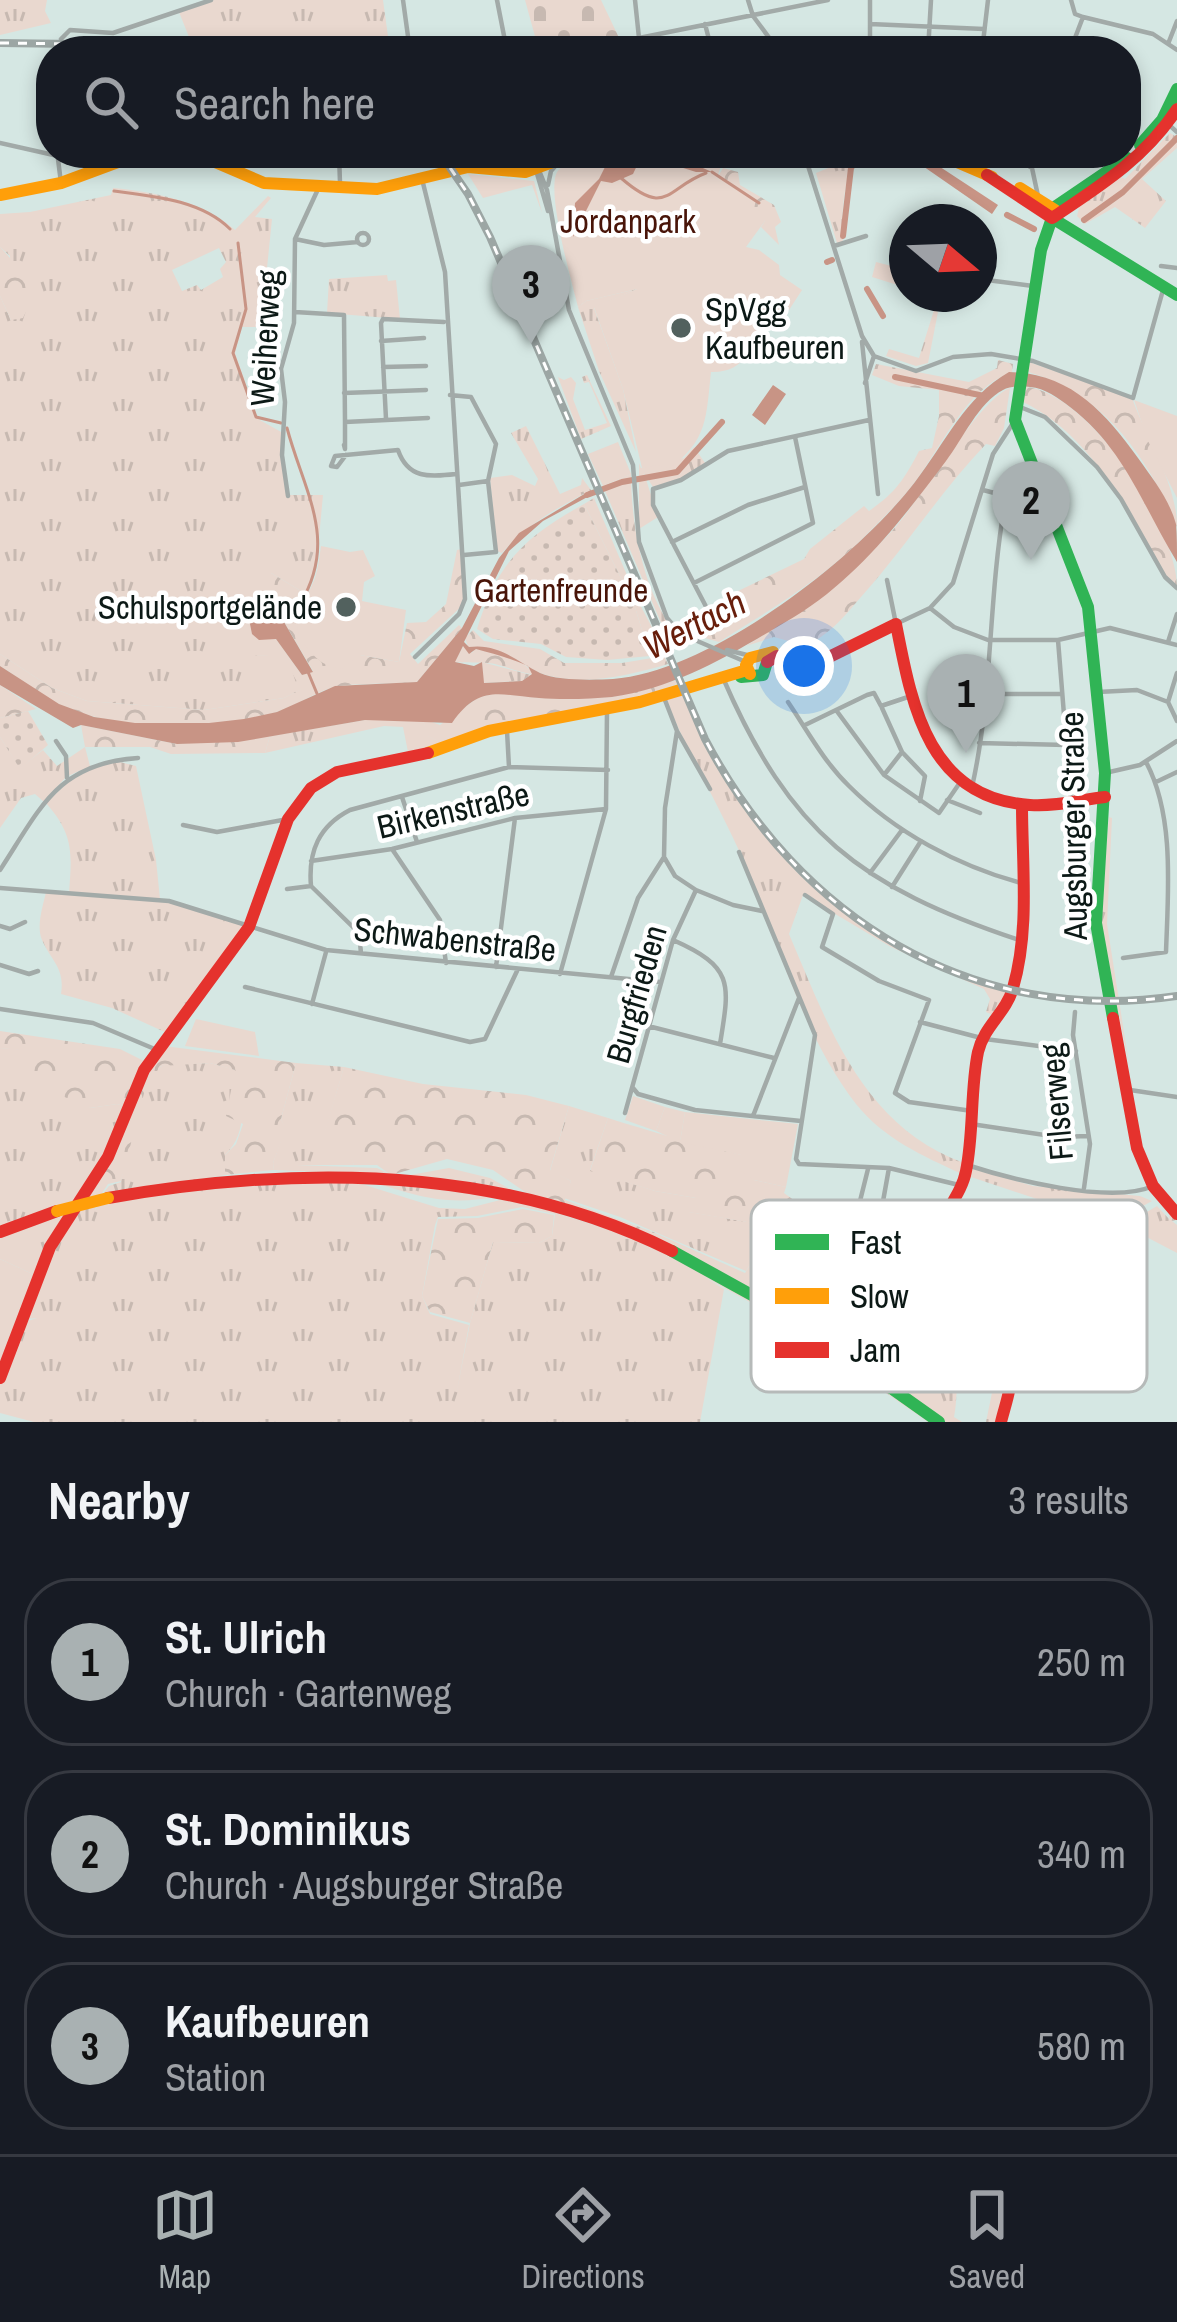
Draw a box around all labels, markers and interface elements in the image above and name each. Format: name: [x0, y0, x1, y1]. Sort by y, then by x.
search box: [36, 36, 1141, 168]
icon: search: [78, 69, 144, 135]
text: Search here: [174, 72, 375, 133]
park label: Jordanpark: [560, 199, 696, 243]
north arrow: [889, 204, 997, 312]
pin: 3: [492, 245, 570, 344]
street label: Weiherweg: [239, 269, 291, 407]
place label: SpVgg Kaufbeuren: [705, 287, 845, 369]
marker: SpVgg Kaufbeuren: [668, 315, 694, 341]
pin: 2: [992, 461, 1070, 560]
park label: Gartenfreunde: [474, 568, 648, 612]
water label: Wertach: [634, 578, 754, 670]
place label: Schulsportgelände: [98, 585, 322, 629]
marker: Schulsportgelände: [333, 594, 359, 620]
your location: [774, 636, 834, 696]
pin: 1: [927, 654, 1005, 753]
street label: Augsburger Straße: [1049, 711, 1097, 942]
street label: Birkenstraße: [373, 771, 533, 849]
street label: Schwabenstraße: [352, 907, 558, 971]
street label: Burgfrieden: [595, 920, 677, 1068]
street label: Filserweg: [1029, 1042, 1083, 1162]
legend: [751, 1200, 1147, 1392]
text: Fast: [850, 1220, 901, 1264]
text: Slow: [850, 1274, 909, 1318]
text: Jam: [850, 1328, 901, 1372]
text: Nearby: [48, 1466, 190, 1535]
text: 3 results: [1008, 1474, 1129, 1526]
text: St. Ulrich: [165, 1606, 327, 1667]
text: 1: [81, 1636, 99, 1688]
text: 250 m: [1037, 1636, 1126, 1688]
text: Church · Gartenweg: [165, 1667, 451, 1719]
text: St. Dominikus: [165, 1798, 411, 1859]
text: 2: [81, 1828, 99, 1880]
text: 340 m: [1037, 1828, 1126, 1880]
text: Church · Augsburger Straße: [165, 1859, 563, 1911]
text: Kaufbeuren: [165, 1990, 370, 2051]
text: 3: [81, 2020, 99, 2072]
text: 580 m: [1037, 2020, 1126, 2072]
text: Station: [165, 2051, 266, 2103]
tab: Map: [152, 2182, 218, 2298]
tab: Directions: [521, 2182, 645, 2298]
tab: Saved: [948, 2182, 1025, 2298]

